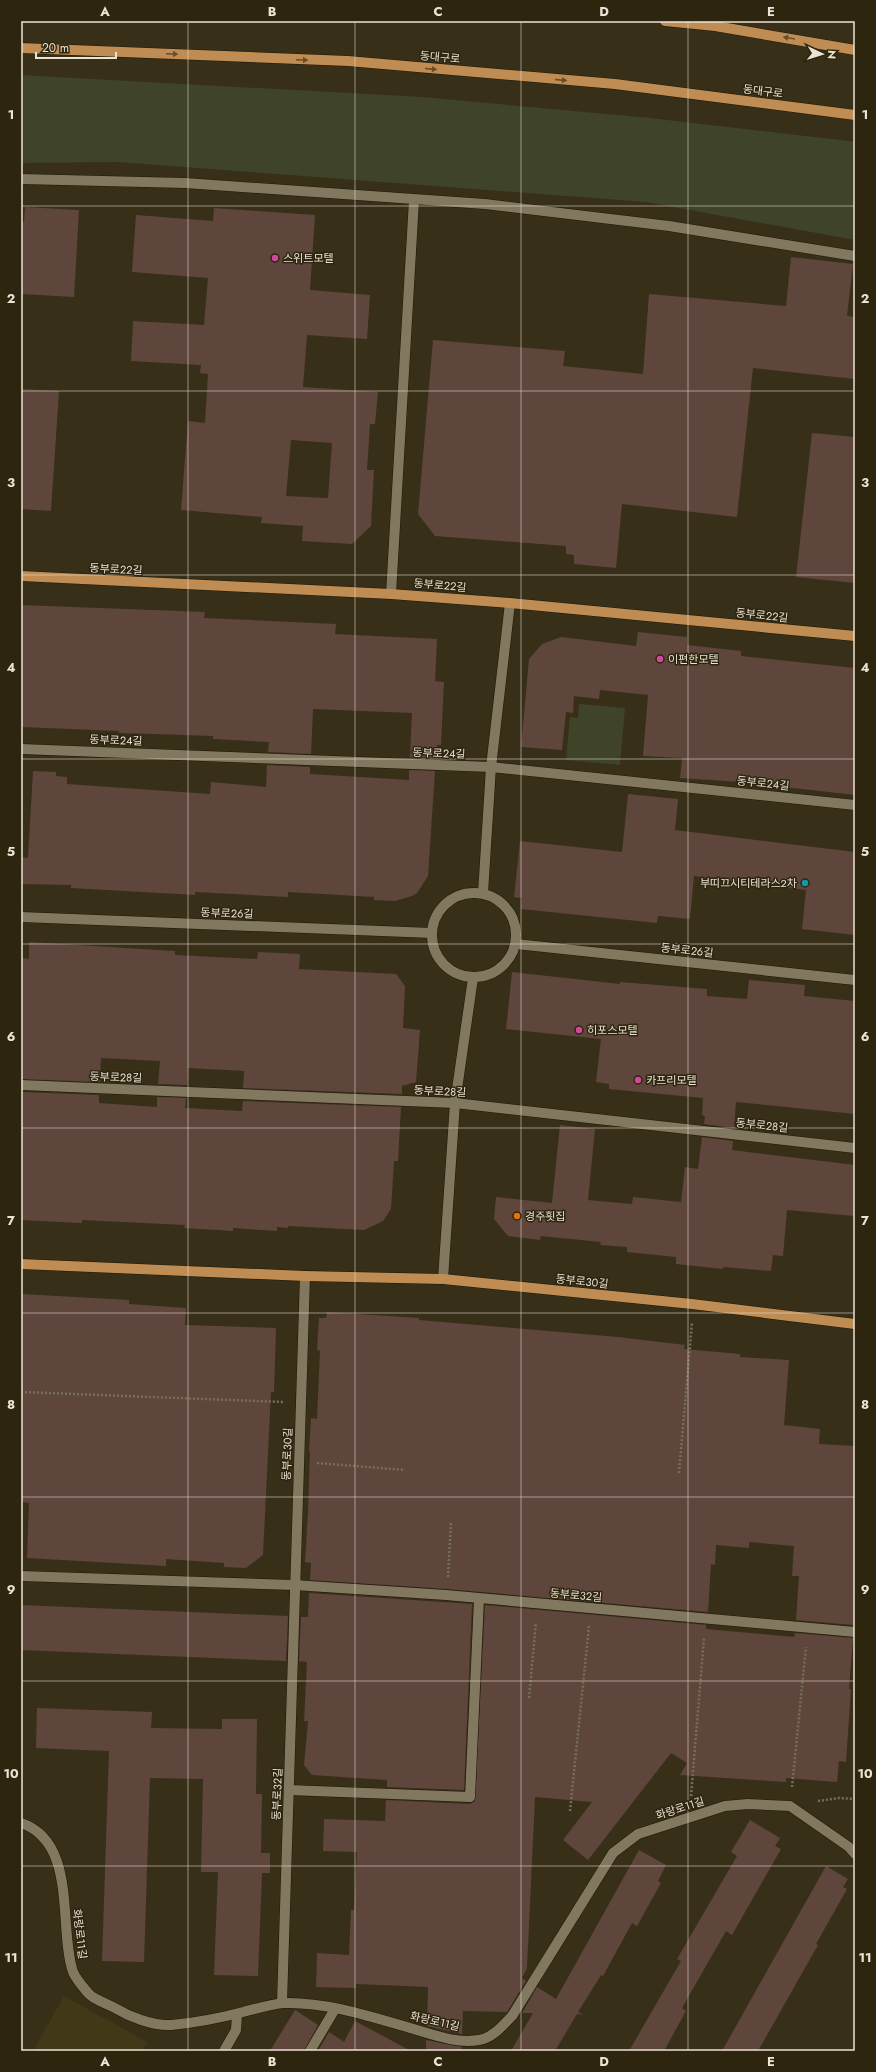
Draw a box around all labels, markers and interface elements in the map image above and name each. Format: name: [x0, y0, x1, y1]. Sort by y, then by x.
text: A: [99, 2, 110, 21]
text: B: [268, 2, 277, 21]
text: C: [433, 2, 443, 21]
text: D: [599, 2, 609, 21]
text: E: [767, 2, 775, 21]
scale bar: [36, 34, 116, 60]
north arrow: [802, 34, 842, 74]
one-way arrow: [783, 35, 795, 41]
text: 20 m: [42, 39, 69, 57]
street label: 동대구로: [419, 47, 461, 67]
text: N: [824, 50, 840, 60]
one-way arrow: [166, 51, 179, 57]
one-way arrow: [296, 56, 308, 63]
one-way arrow: [425, 65, 437, 72]
one-way arrow: [555, 76, 567, 83]
street label: 동대구로: [742, 81, 784, 101]
text: 1: [8, 105, 14, 124]
text: 1: [862, 105, 868, 124]
place label: 스위트모텔: [283, 250, 334, 266]
marker: 스위트모텔: [270, 253, 280, 263]
text: 2: [7, 289, 15, 308]
text: 2: [861, 289, 869, 308]
text: 3: [7, 473, 15, 492]
text: 3: [861, 473, 869, 492]
street label: 동부로22길: [89, 560, 143, 578]
street label: 동부로22길: [413, 575, 467, 595]
street label: 동부로22길: [735, 604, 789, 626]
place label: 이편한모텔: [668, 651, 719, 667]
marker: 이편한모텔: [655, 654, 665, 664]
text: 4: [6, 658, 16, 677]
text: 4: [860, 658, 870, 677]
street label: 동부로24길: [89, 731, 143, 749]
street label: 동부로24길: [412, 744, 466, 762]
street label: 동부로24길: [736, 772, 790, 794]
text: 5: [7, 842, 15, 861]
text: 5: [861, 842, 869, 861]
place label: 부띠끄시티테라스2차: [700, 875, 797, 891]
marker: 부띠끄시티테라스2차: [800, 878, 810, 888]
street label: 동부로26길: [200, 904, 254, 922]
street label: 동부로26길: [660, 939, 714, 961]
place label: 히포스모텔: [587, 1022, 638, 1038]
marker: 히포스모텔: [574, 1025, 584, 1035]
text: 6: [7, 1027, 16, 1046]
text: 6: [861, 1027, 870, 1046]
street label: 동부로28길: [89, 1068, 143, 1086]
place label: 카프리모텔: [646, 1072, 697, 1088]
marker: 카프리모텔: [633, 1075, 643, 1085]
street label: 동부로28길: [413, 1082, 467, 1100]
street label: 동부로28길: [735, 1114, 789, 1136]
place label: 경주횟집: [525, 1208, 565, 1224]
text: 7: [7, 1211, 15, 1230]
marker: 경주횟집: [512, 1211, 522, 1221]
text: 7: [861, 1211, 869, 1230]
street label: 동부로30길: [555, 1270, 609, 1292]
text: 8: [7, 1395, 15, 1414]
text: 8: [861, 1395, 869, 1414]
street label: 동부로30길: [278, 1427, 296, 1481]
text: 9: [7, 1580, 16, 1599]
text: 9: [861, 1580, 870, 1599]
street label: 동부로32길: [549, 1585, 603, 1605]
text: 10: [3, 1764, 19, 1783]
text: 10: [857, 1764, 873, 1783]
street label: 동부로32길: [268, 1767, 286, 1821]
street label: 화랑로11길: [654, 1793, 706, 1823]
street label: 화랑로11길: [69, 1908, 91, 1960]
text: 11: [4, 1948, 18, 1967]
text: 11: [858, 1948, 872, 1967]
street label: 화랑로11길: [409, 2008, 461, 2034]
text: A: [99, 2052, 110, 2071]
text: B: [268, 2052, 277, 2071]
text: C: [433, 2052, 443, 2071]
text: D: [599, 2052, 609, 2071]
text: E: [767, 2052, 775, 2071]

